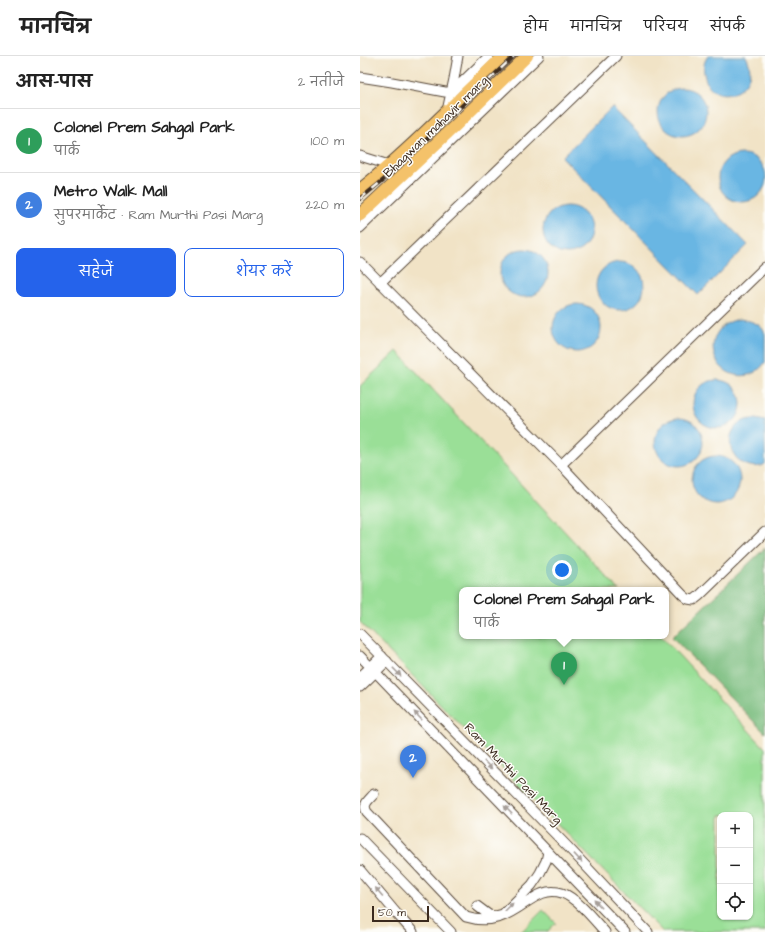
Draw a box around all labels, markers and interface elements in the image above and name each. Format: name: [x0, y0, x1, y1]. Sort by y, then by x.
text: मानचित्र: [20, 14, 91, 41]
text: होम: [524, 17, 548, 37]
text: मानचित्र: [570, 17, 622, 37]
text: परिचय: [644, 17, 688, 37]
text: संपर्क: [710, 17, 745, 37]
text: आस-पास: [16, 70, 92, 94]
street label: Bhagwan mahavir marg: [379, 72, 493, 182]
text: 2 नतीजे: [298, 73, 344, 91]
text: Colonel Prem Sahgal Park: [54, 117, 235, 138]
text: 1: [28, 132, 30, 150]
text: 100 m: [311, 132, 344, 150]
text: पार्क: [54, 142, 80, 160]
text: Metro Walk Mall: [54, 181, 167, 202]
text: 2: [25, 196, 33, 214]
text: 220 m: [306, 196, 344, 214]
text: सुपरमार्केट · Ram Murthi Pasi Marg: [54, 206, 263, 224]
button: सहेजें: [16, 248, 176, 297]
button: शेयर करें: [184, 248, 344, 297]
your location: [552, 560, 572, 580]
popup: [459, 587, 669, 639]
text: Colonel Prem Sahgal Park: [474, 589, 654, 610]
text: पार्क: [474, 614, 499, 632]
pin: 1: [551, 652, 577, 685]
one-way arrow: [392, 667, 402, 677]
one-way arrow: [413, 711, 423, 721]
street label: Ram Murthi Pasi Marg: [459, 719, 567, 829]
pin: 2: [400, 745, 426, 778]
one-way arrow: [483, 760, 493, 770]
one-way arrow: [503, 805, 513, 815]
map controls: [717, 812, 753, 920]
button: +: [717, 812, 753, 848]
button: −: [717, 848, 753, 884]
one-way arrow: [574, 853, 583, 863]
button: locate: [717, 884, 753, 920]
one-way arrow: [374, 887, 383, 897]
one-way arrow: [593, 899, 603, 909]
one-way arrow: [505, 902, 514, 912]
scale bar: [372, 904, 429, 923]
text: 50 m: [378, 905, 406, 920]

